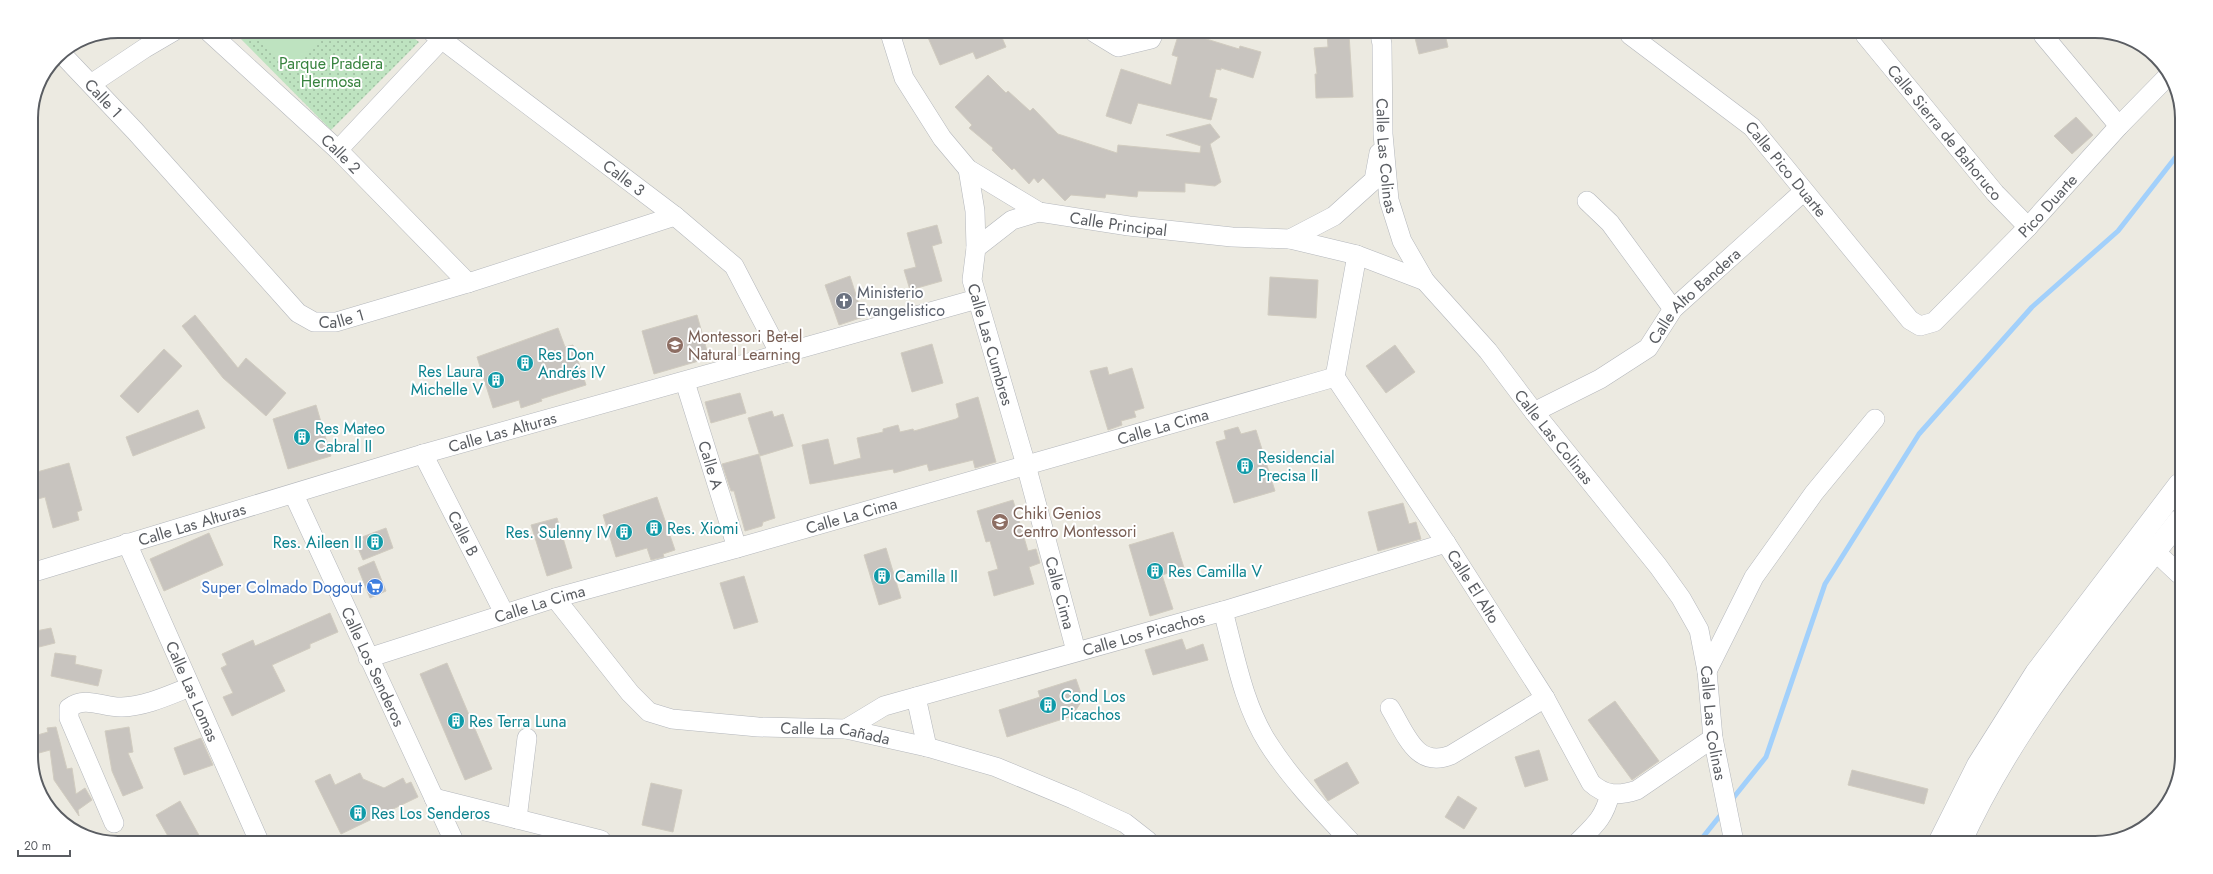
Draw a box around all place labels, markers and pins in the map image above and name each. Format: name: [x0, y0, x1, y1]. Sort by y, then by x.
place label: Ministerio Evangelistico: [857, 281, 945, 322]
church icon: Ministerio Evangelistico: [834, 291, 854, 311]
place label: Montessori Bet-el Natural Learning: [688, 325, 803, 366]
school or university icon: Montessori Bet-el Natural Learning: [665, 335, 685, 355]
place label: Res Don Andrés IV: [538, 343, 606, 384]
building icon: Res Don Andrés IV: [515, 353, 535, 373]
place label: Res Laura Michelle V: [411, 360, 483, 401]
building icon: Res Laura Michelle V: [486, 370, 506, 390]
place label: Res Mateo Cabral II: [315, 417, 385, 458]
building icon: Res Mateo Cabral II: [292, 427, 312, 447]
place label: Residencial Precisa II: [1258, 446, 1335, 487]
building icon: Residencial Precisa II: [1235, 456, 1255, 476]
place label: Chiki Genios Centro Montessori: [1013, 502, 1137, 543]
school or university icon: Chiki Genios Centro Montessori: [990, 512, 1010, 532]
place label: Res. Xiomi: [667, 517, 739, 540]
building icon: Res. Xiomi: [644, 518, 664, 538]
place label: Res. Sulenny IV: [506, 521, 611, 544]
building icon: Res. Sulenny IV: [614, 522, 634, 542]
place label: Res. Aileen II: [273, 531, 362, 554]
building icon: Res. Aileen II: [365, 532, 385, 552]
place label: Res Camilla V: [1168, 560, 1263, 583]
building icon: Res Camilla V: [1145, 561, 1165, 581]
place label: Camilla II: [895, 565, 958, 588]
building icon: Camilla II: [872, 566, 892, 586]
place label: Super Colmado Dogout: [201, 576, 362, 599]
supermarket icon: Super Colmado Dogout: [365, 577, 385, 597]
place label: Cond Los Picachos: [1061, 685, 1125, 726]
building icon: Cond Los Picachos: [1038, 695, 1058, 715]
place label: Res Terra Luna: [469, 710, 566, 733]
building icon: Res Terra Luna: [446, 711, 466, 731]
place label: Res Los Senderos: [371, 802, 490, 825]
building icon: Res Los Senderos: [348, 803, 368, 823]

